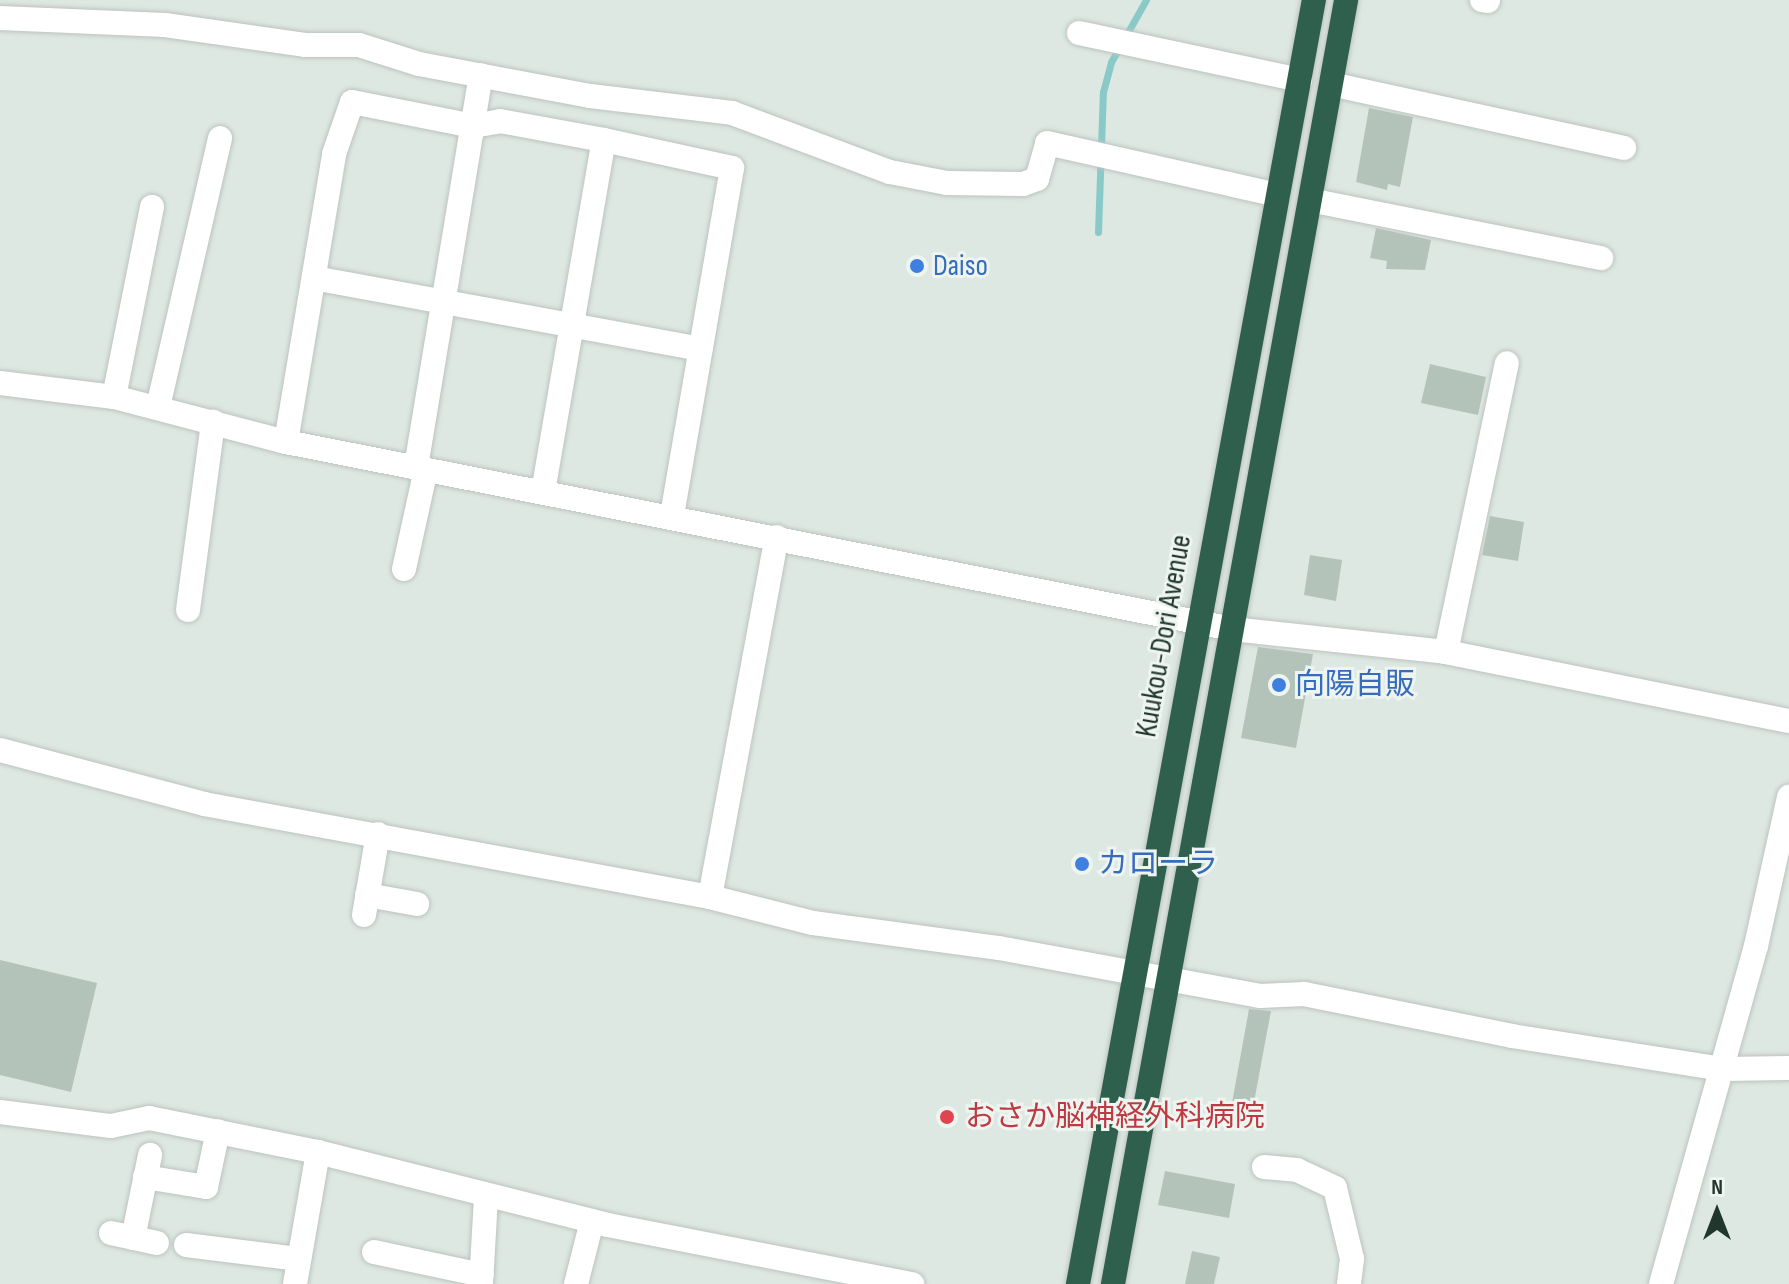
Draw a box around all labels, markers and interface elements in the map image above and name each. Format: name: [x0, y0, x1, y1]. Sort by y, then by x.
place label: Daiso: [933, 248, 988, 284]
marker: Daiso: [908, 257, 926, 275]
street label: Kuukou-Dori Avenue: [1128, 532, 1200, 740]
place label: 向陽自販: [1295, 667, 1415, 703]
marker: 向陽自販: [1270, 676, 1288, 694]
place label: カローラ: [1098, 846, 1218, 882]
marker: カローラ: [1073, 855, 1091, 873]
place label: おさか脳神経外科病院: [965, 1099, 1265, 1135]
marker: おさか脳神経外科病院: [936, 1106, 958, 1128]
north arrow: [1677, 1172, 1757, 1252]
text: N: [1711, 1174, 1723, 1201]

